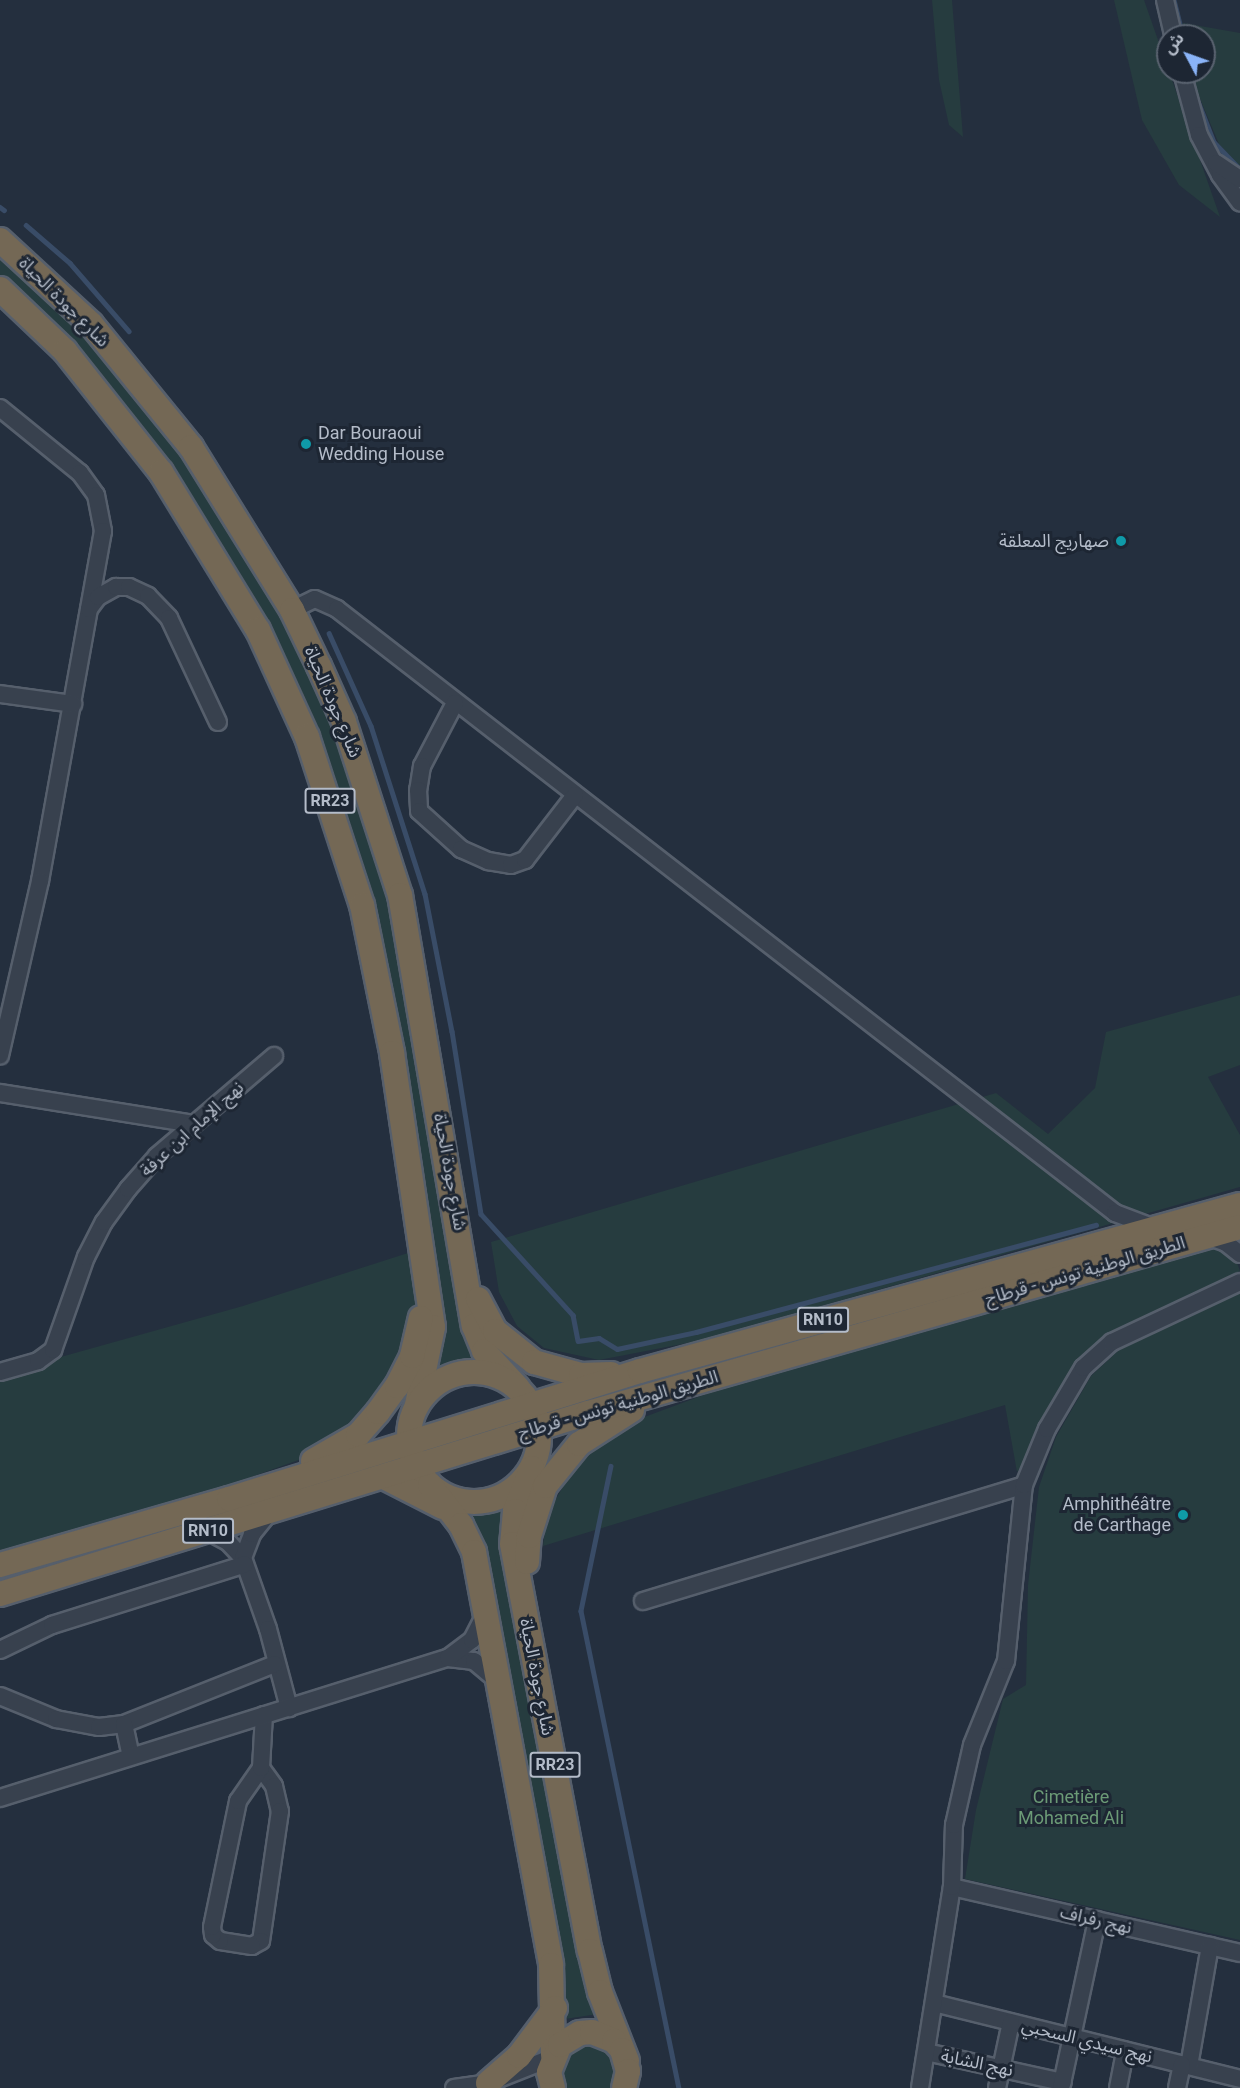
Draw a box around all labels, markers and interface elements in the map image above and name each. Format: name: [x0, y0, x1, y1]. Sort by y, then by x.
north arrow: [1156, 24, 1216, 84]
text: ش: [1159, 29, 1188, 58]
street label: شارع جودة الحياة: [14, 252, 114, 352]
place label: Dar Bouraoui Wedding House: [318, 423, 444, 466]
marker: Dar Bouraoui Wedding House: [299, 437, 313, 451]
place label: صهاريج المعلقة: [999, 530, 1109, 552]
marker: صهاريج المعلقة: [1114, 534, 1128, 548]
street label: شارع جودة الحياة: [300, 643, 366, 761]
road number: RR23: [304, 788, 356, 814]
street label: نهج الإمام ابن عرفة: [136, 1077, 248, 1181]
street label: شارع جودة الحياة: [429, 1112, 471, 1232]
street label: الطريق الوطنية تونس - قرطاج: [982, 1232, 1188, 1310]
road number: RN10: [796, 1307, 850, 1333]
street label: الطريق الوطنية تونس - قرطاج: [515, 1366, 721, 1444]
place label: Amphithéâtre de Carthage: [1063, 1494, 1171, 1537]
marker: Amphithéâtre de Carthage: [1176, 1508, 1190, 1522]
road number: RN10: [181, 1518, 235, 1544]
street label: شارع جودة الحياة: [515, 1617, 559, 1737]
road number: RR23: [530, 1752, 580, 1778]
park label: Cimetière Mohamed Ali: [1018, 1787, 1124, 1830]
street label: نهج رفراف: [1058, 1901, 1134, 1939]
street label: نهج سيدي السحبي: [1019, 2014, 1155, 2068]
street label: نهج الشابة: [939, 2045, 1015, 2081]

